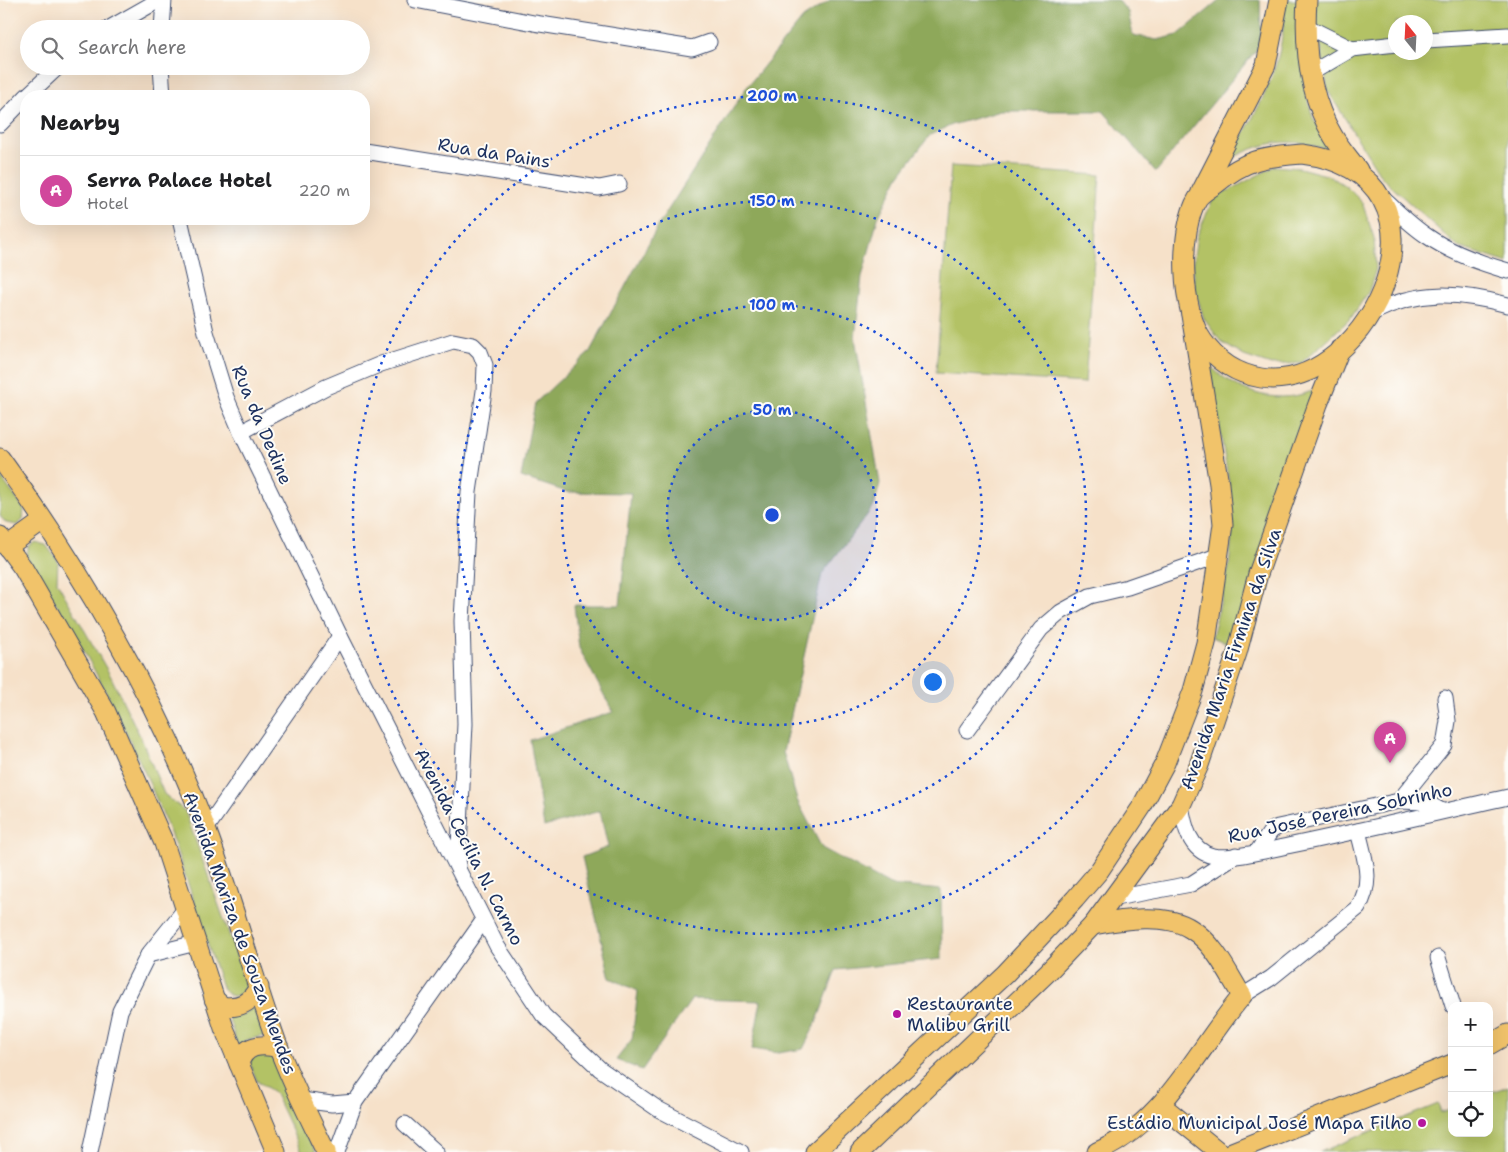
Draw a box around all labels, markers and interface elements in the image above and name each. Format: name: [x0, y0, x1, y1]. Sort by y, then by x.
north arrow: [1388, 15, 1433, 60]
search box: [20, 20, 370, 75]
icon: search: [38, 34, 66, 62]
text: Search here: [78, 35, 187, 60]
text: 200 m: [747, 86, 797, 106]
text: Nearby: [40, 109, 120, 137]
street label: Rua da Pains: [436, 132, 552, 174]
text: Serra Palace Hotel: [87, 168, 272, 193]
text: A: [50, 180, 62, 201]
text: 220 m: [298, 180, 350, 201]
text: 150 m: [749, 191, 795, 211]
text: Hotel: [87, 193, 128, 214]
text: 100 m: [749, 295, 795, 315]
street label: Rua da Dedine: [226, 362, 298, 488]
text: 50 m: [753, 400, 792, 420]
centre of rings: [763, 506, 781, 524]
street label: Avenida Maria Firmina da Silva: [1175, 525, 1287, 793]
your location: [920, 669, 946, 695]
pin: A: [1374, 722, 1406, 763]
street label: Avenida Cecília N. Carmo: [409, 744, 529, 950]
street label: Rua José Pereira Sobrinho: [1226, 777, 1454, 849]
street label: Avenida Mariza de Souza Mendes: [178, 788, 302, 1078]
place label: Restaurante Malibu Grill: [907, 992, 1013, 1037]
map controls: [1448, 1002, 1493, 1137]
button: +: [1448, 1002, 1493, 1047]
marker: Restaurante Malibu Grill: [891, 1008, 903, 1020]
button: −: [1448, 1047, 1493, 1092]
button: locate: [1448, 1092, 1493, 1137]
place label: Estádio Municipal José Mapa Filho: [1107, 1111, 1412, 1135]
marker: Estádio Municipal José Mapa Filho: [1416, 1117, 1428, 1129]

